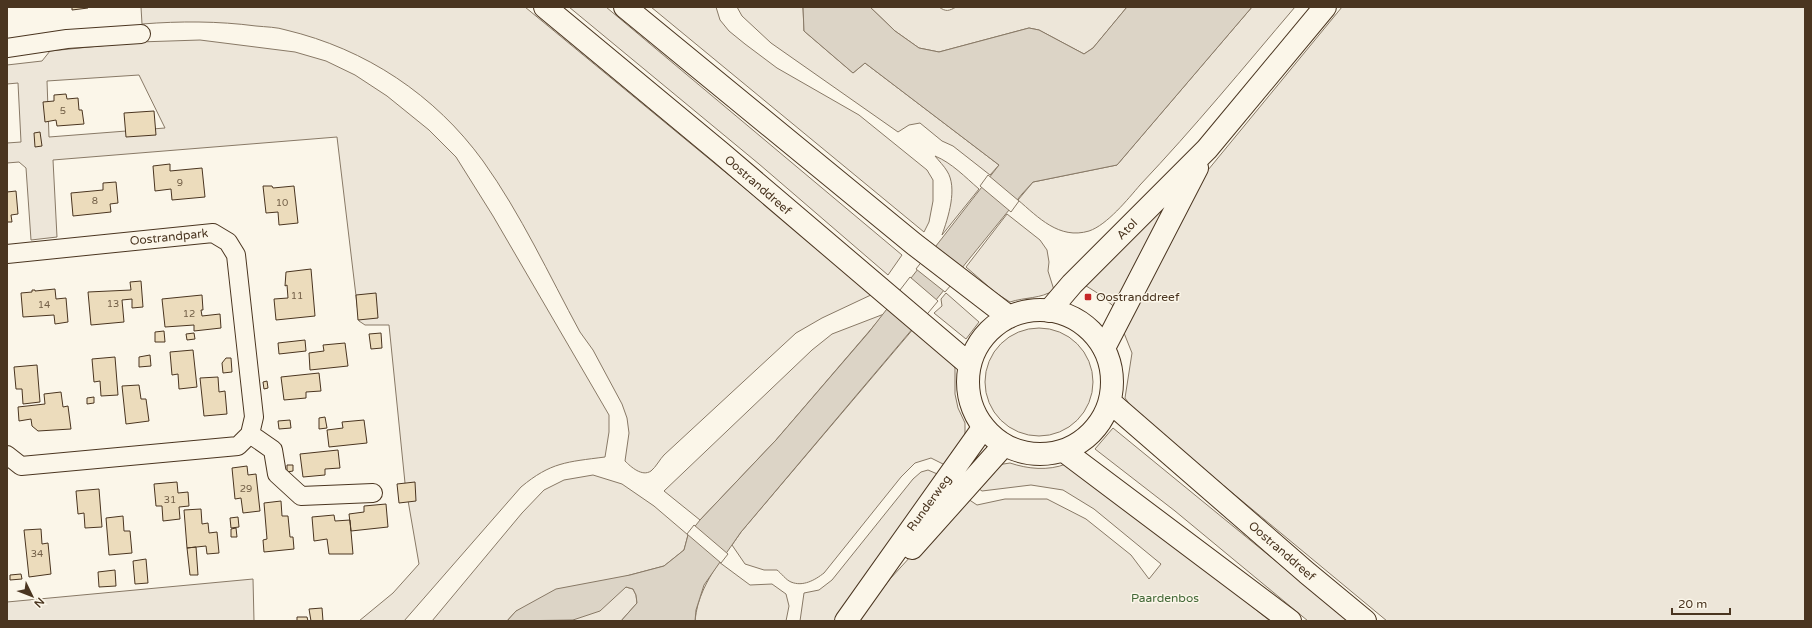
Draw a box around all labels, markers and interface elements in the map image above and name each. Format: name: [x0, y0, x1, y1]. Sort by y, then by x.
house number: 5: [60, 105, 66, 117]
street label: Oostranddreef: [722, 152, 794, 218]
house number: 9: [177, 177, 183, 189]
house number: 8: [92, 195, 98, 207]
house number: 10: [276, 197, 288, 209]
street label: Atol: [1114, 216, 1140, 242]
street label: Oostrandpark: [129, 226, 209, 248]
house number: 11: [291, 290, 303, 302]
place label: Oostranddreef: [1096, 290, 1180, 304]
marker: Oostranddreef: [1083, 292, 1093, 302]
house number: 13: [107, 298, 119, 310]
house number: 14: [38, 299, 50, 311]
house number: 12: [183, 308, 195, 320]
street label: Runderweg: [904, 472, 954, 534]
house number: 29: [240, 483, 252, 495]
house number: 31: [164, 494, 176, 506]
street label: Oostranddreef: [1246, 518, 1318, 584]
house number: 34: [31, 548, 43, 560]
north arrow: [12, 576, 52, 616]
scale bar: [1672, 590, 1730, 616]
park label: Paardenbos: [1131, 591, 1199, 605]
text: N: [31, 595, 47, 610]
text: 20 m: [1678, 597, 1707, 611]

